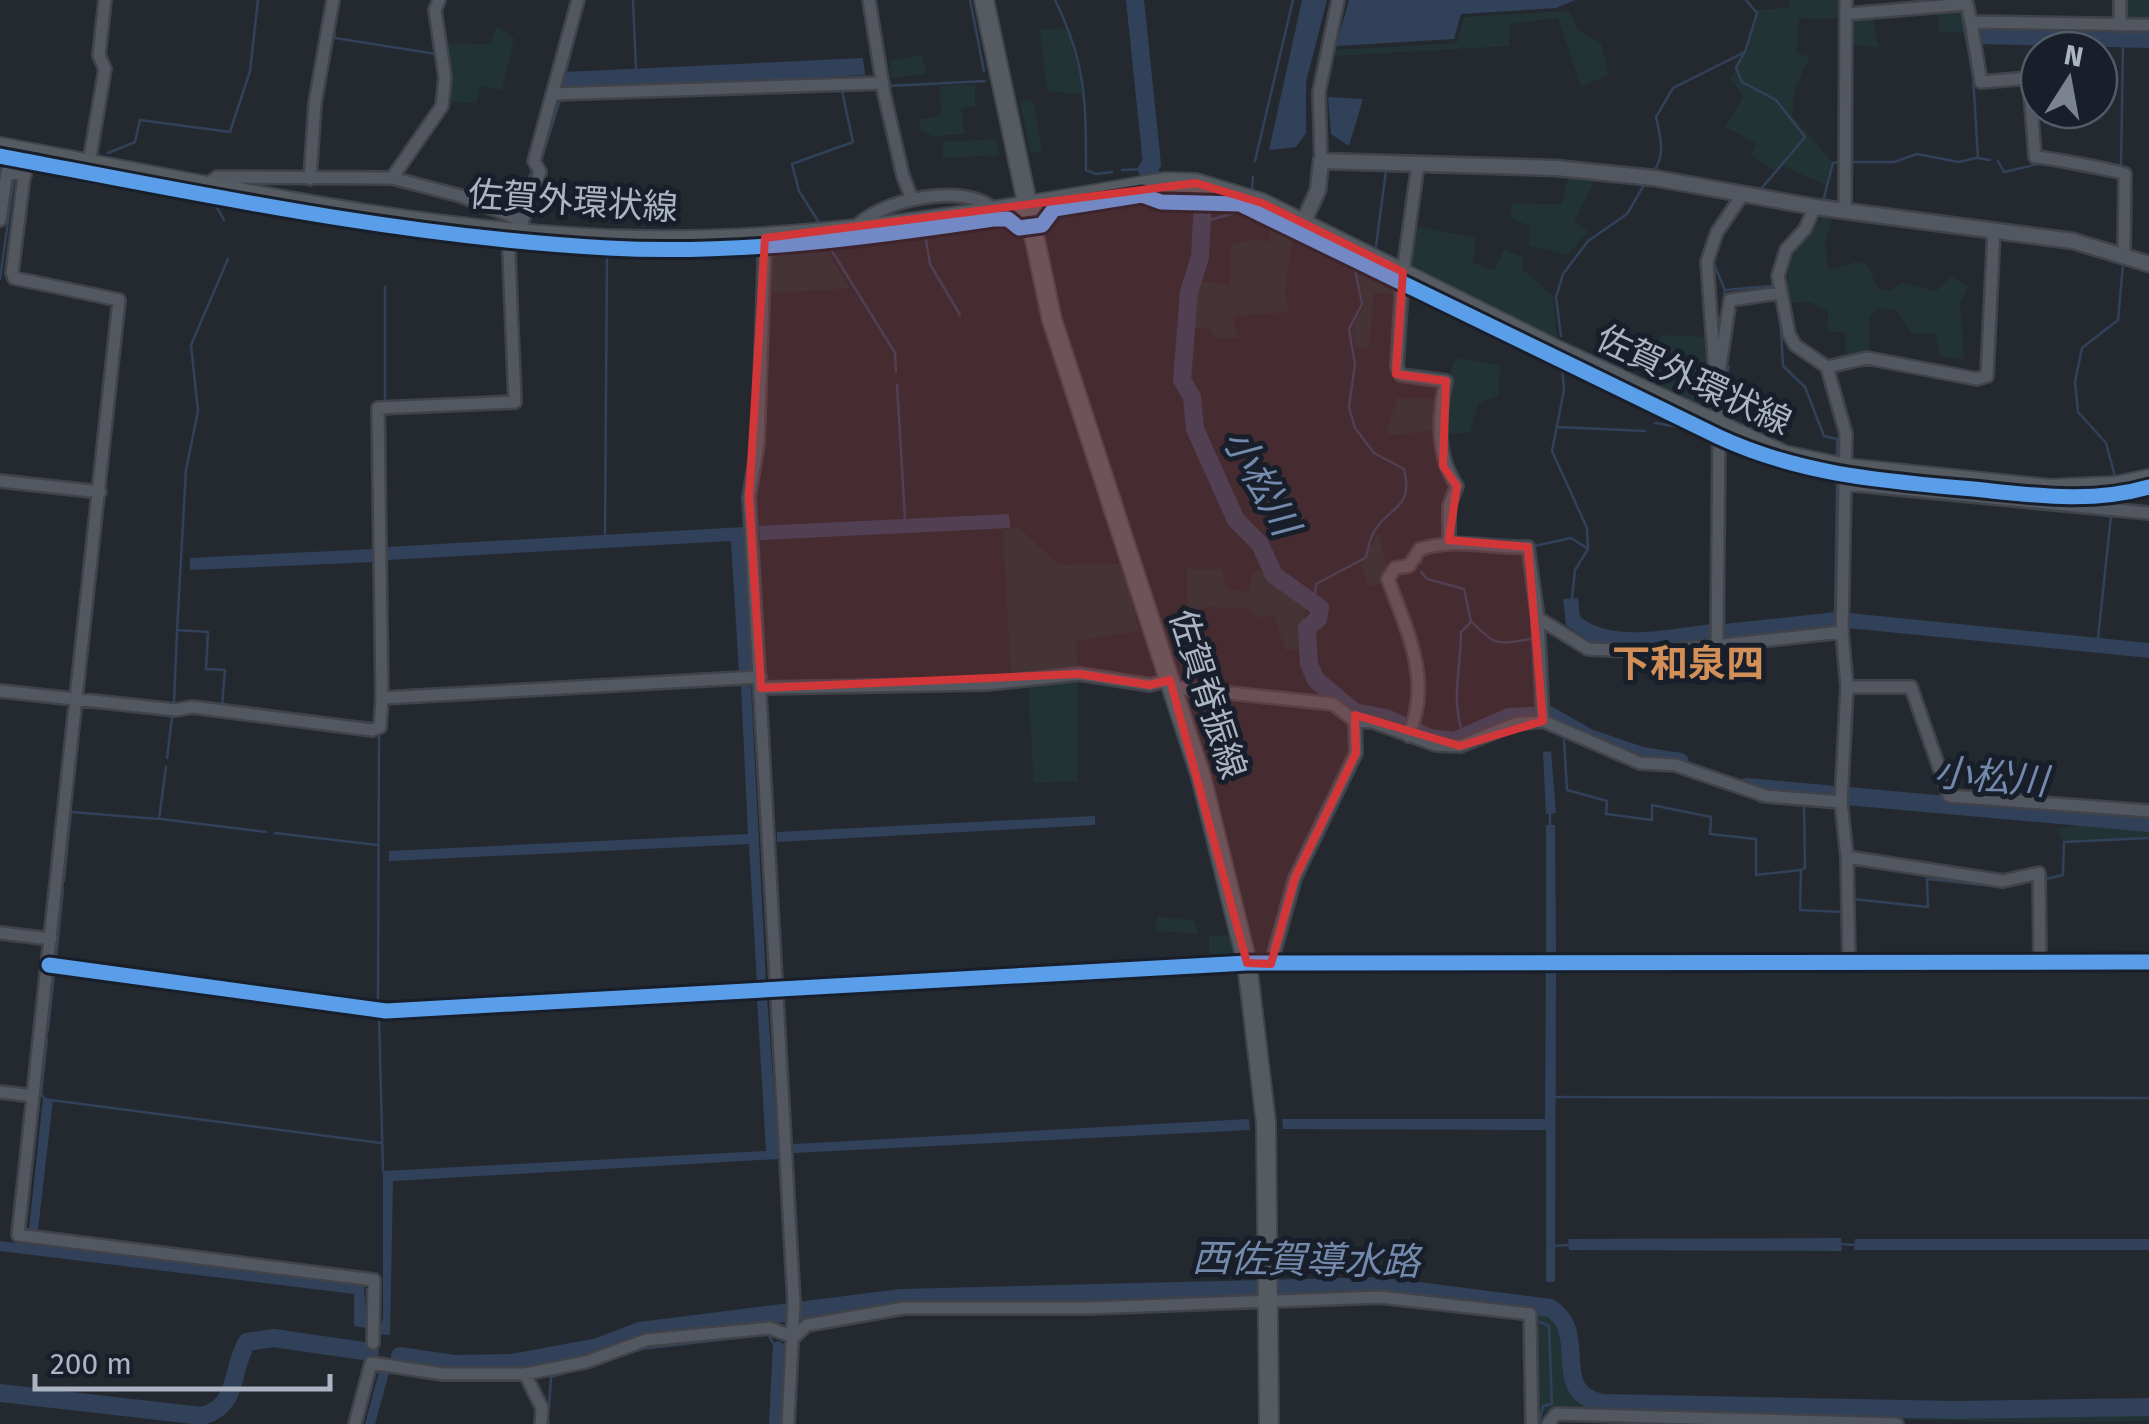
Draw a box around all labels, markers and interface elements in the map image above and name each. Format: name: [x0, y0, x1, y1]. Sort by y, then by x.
north arrow: [2019, 30, 2119, 130]
text: N: [2061, 38, 2086, 74]
street label: 佐賀外環状線: [467, 173, 679, 229]
street label: 佐賀外環状線: [1590, 317, 1798, 443]
water label: 小松川: [1213, 421, 1311, 546]
street label: 佐賀脊振線: [1161, 604, 1255, 784]
district label: 下和泉四: [1612, 641, 1764, 687]
water label: 小松川: [1932, 749, 2054, 805]
water label: 西佐賀導水路: [1192, 1235, 1423, 1285]
scale bar: [35, 1329, 330, 1391]
text: 200 m: [50, 1346, 132, 1382]

